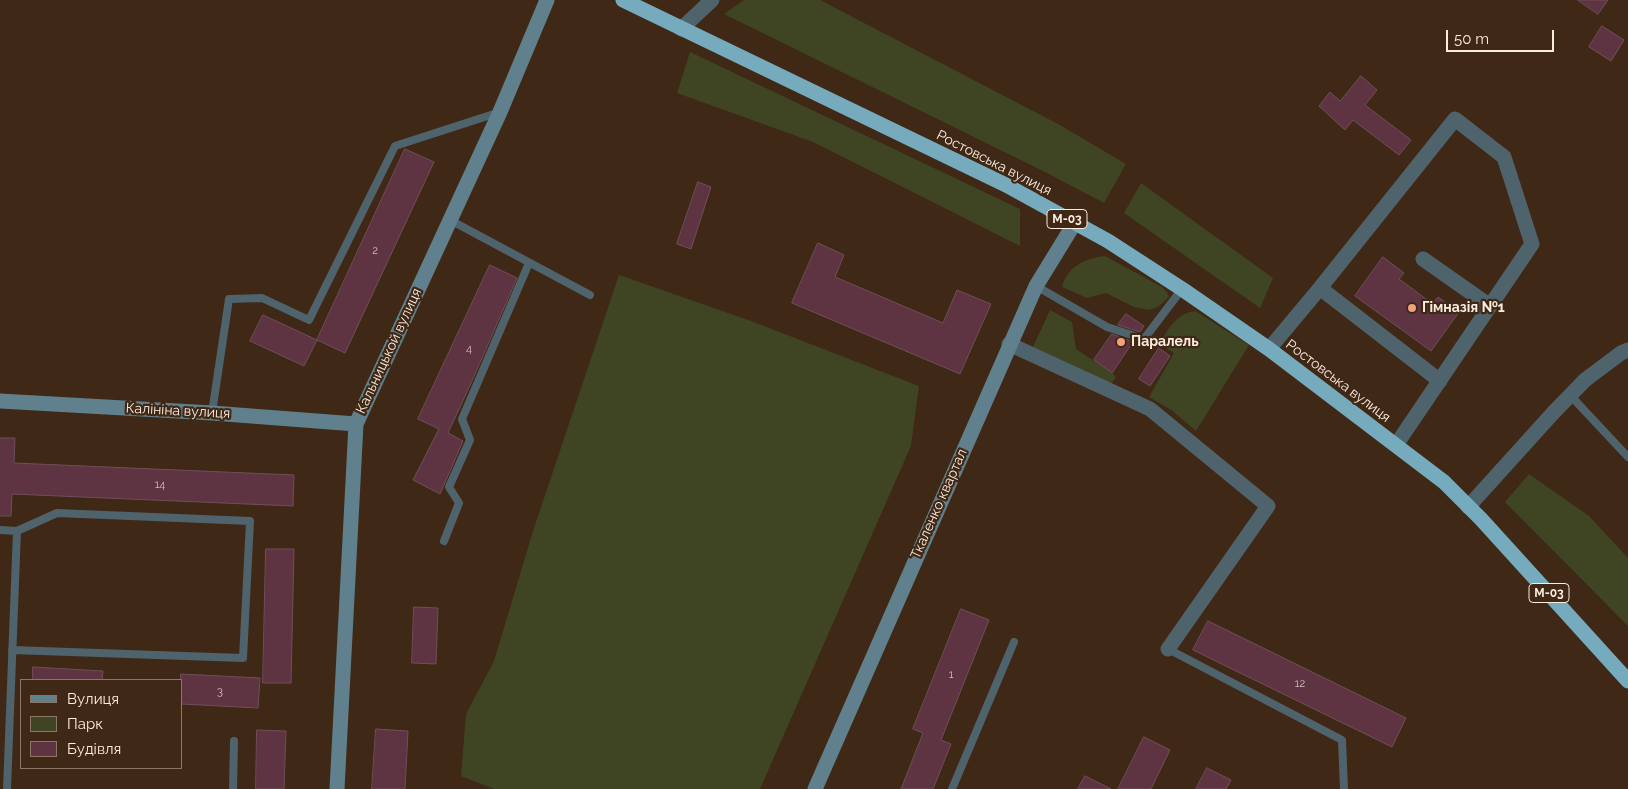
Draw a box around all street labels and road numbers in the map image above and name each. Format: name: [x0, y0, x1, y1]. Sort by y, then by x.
street label: Ростовська вулиця: [934, 127, 1054, 199]
road number: М-03: [1047, 210, 1087, 228]
street label: Кальницькой вулиця: [353, 286, 425, 416]
street label: Ростовська вулиця: [1282, 336, 1394, 426]
street label: Калініна вулиця: [125, 400, 231, 422]
street label: Ткаленко квартал: [907, 446, 971, 562]
road number: М-03: [1529, 584, 1569, 602]

